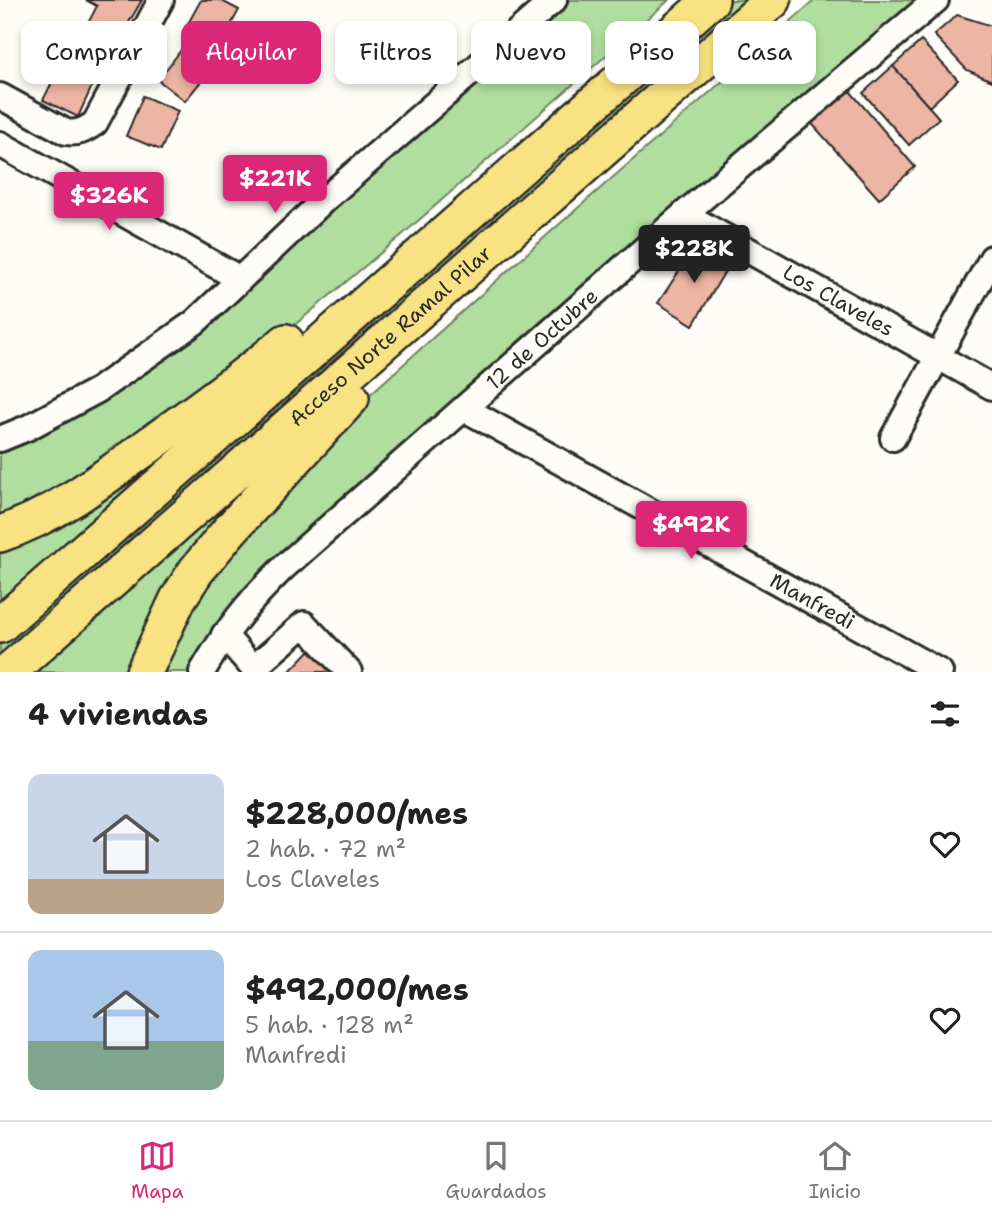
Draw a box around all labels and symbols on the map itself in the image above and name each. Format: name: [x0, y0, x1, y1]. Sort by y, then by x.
pin: $221K: [226, 156, 324, 215]
pin: $326K: [60, 173, 158, 232]
pin: $228K: [645, 226, 743, 285]
street label: Acceso Norte Ramal Pilar: [283, 239, 498, 433]
street label: Los Claveles: [778, 258, 899, 343]
street label: 12 de Octubre: [480, 282, 604, 396]
pin: $492K: [642, 502, 740, 561]
street label: Manfredi: [765, 567, 860, 636]

